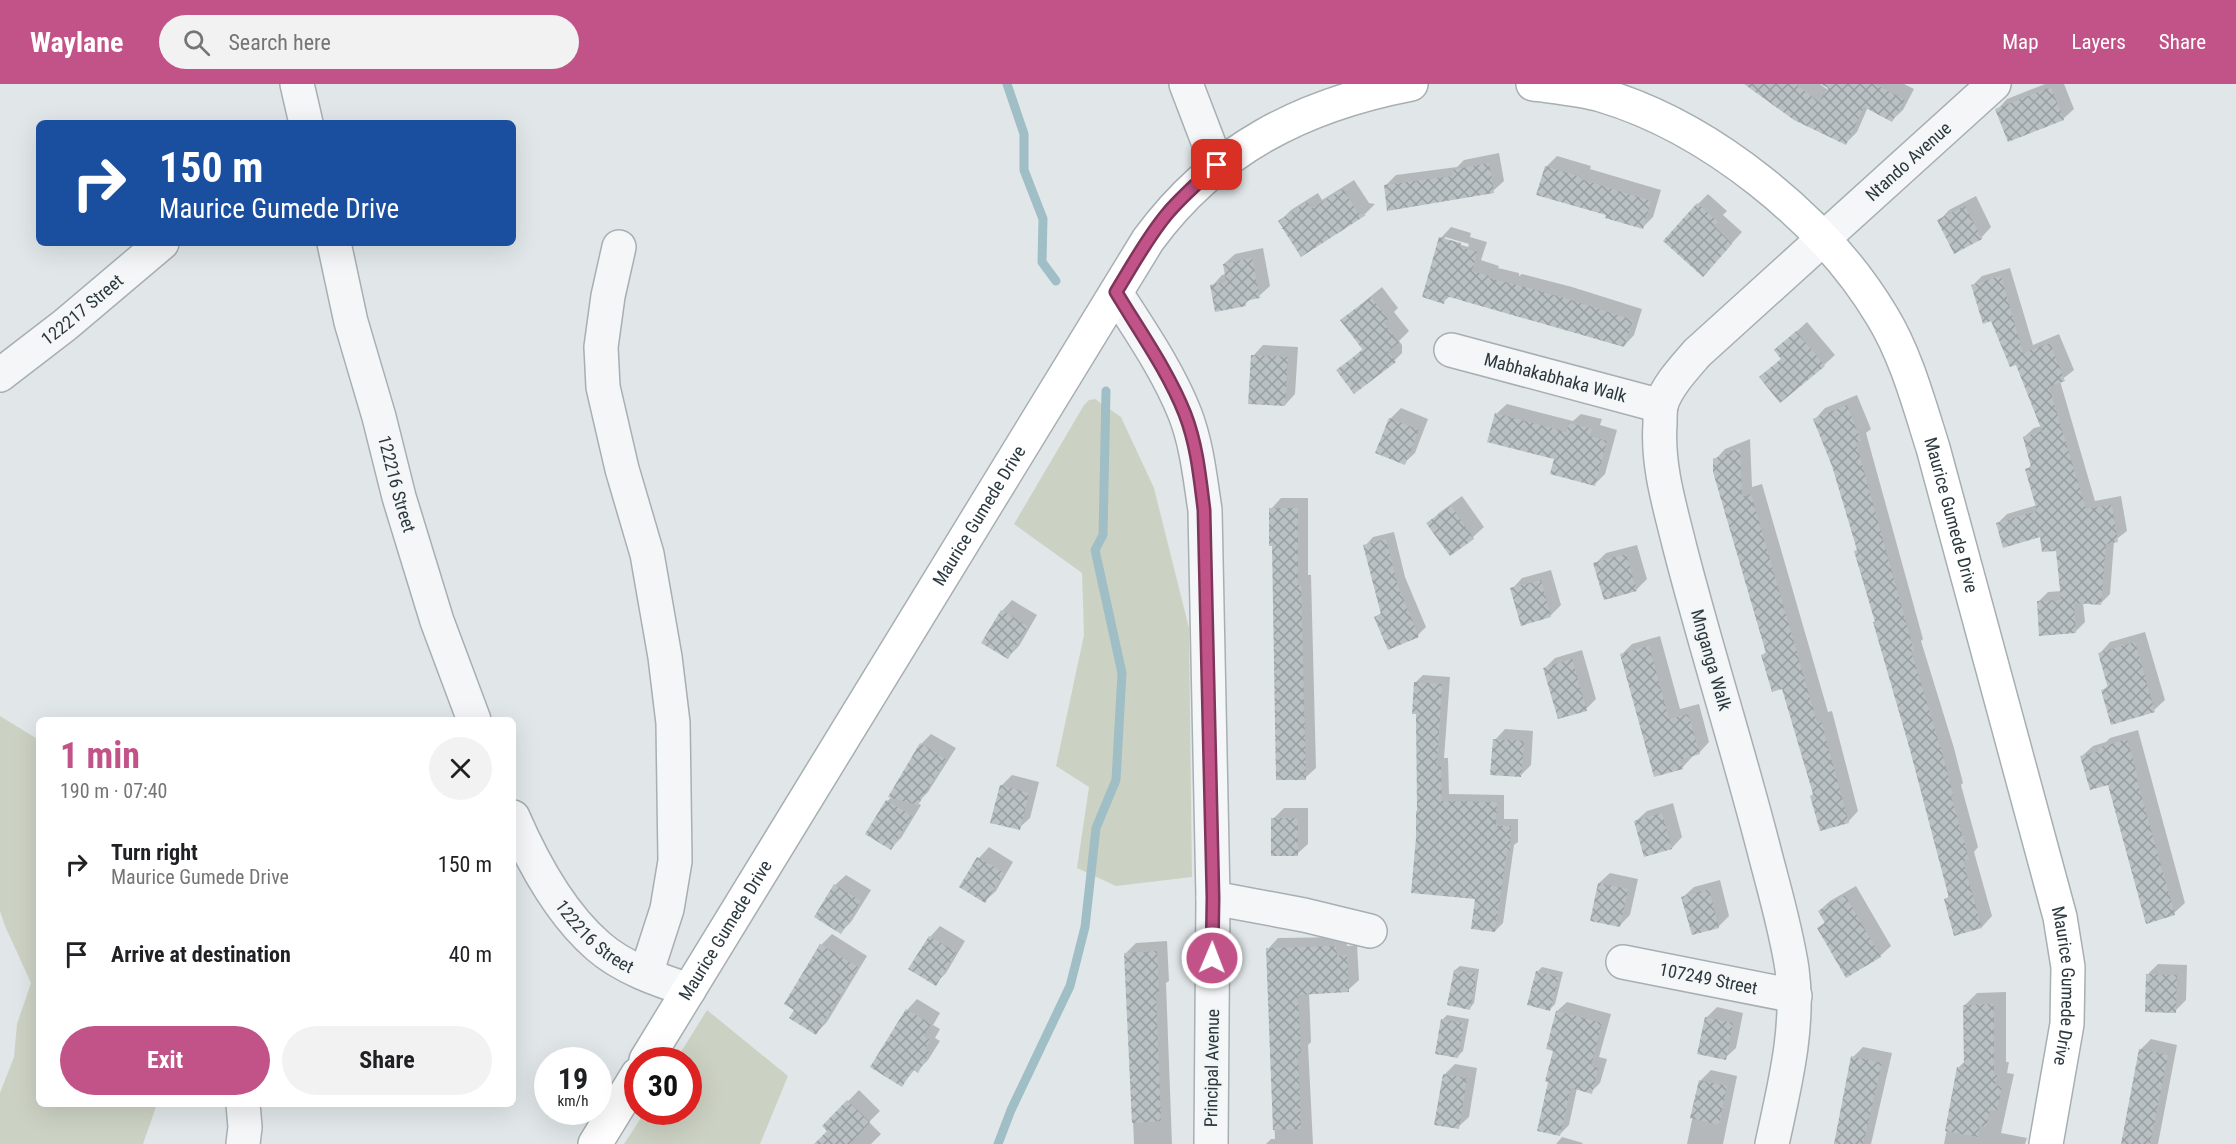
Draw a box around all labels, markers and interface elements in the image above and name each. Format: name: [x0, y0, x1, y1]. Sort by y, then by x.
search box: [159, 15, 579, 69]
text: Waylane: [30, 26, 123, 59]
icon: search: [180, 26, 213, 59]
text: Search here: [228, 30, 331, 55]
text: Map: [2002, 30, 2039, 54]
text: Layers: [2072, 30, 2126, 54]
text: Share: [2159, 30, 2206, 54]
street label: Ntando Avenue: [1861, 117, 1955, 205]
pin: [1191, 139, 1242, 190]
text: 150 m: [159, 143, 264, 192]
icon: right: [60, 144, 138, 222]
icon: arrive: [1200, 148, 1233, 181]
text: Maurice Gumede Drive: [159, 193, 399, 225]
street label: 122217 Street: [37, 270, 127, 349]
street label: Mabhakabhaka Walk: [1482, 348, 1629, 406]
street label: 122216 Street: [374, 433, 420, 535]
street label: Maurice Gumede Drive: [1920, 435, 1983, 595]
street label: Maurice Gumede Drive: [928, 442, 1029, 589]
street label: Mnganga Walk: [1687, 607, 1736, 713]
text: 1 min: [60, 735, 140, 777]
button: close: [429, 737, 492, 800]
text: 190 m · 07:40: [60, 779, 167, 803]
text: Turn right: [111, 840, 198, 865]
icon: right: [60, 848, 93, 881]
text: 150 m: [438, 852, 492, 877]
street label: Maurice Gumede Drive: [674, 856, 776, 1004]
text: Maurice Gumede Drive: [111, 865, 289, 889]
street label: 122216 Street: [551, 896, 637, 977]
street label: Maurice Gumede Drive: [2048, 904, 2079, 1067]
position arrow: [1180, 926, 1244, 990]
icon: arrive: [60, 938, 93, 971]
text: Arrive at destination: [111, 942, 291, 967]
text: 40 m: [449, 942, 492, 967]
street label: 107249 Street: [1658, 958, 1759, 998]
street label: Principal Avenue: [1200, 1009, 1223, 1127]
button: Exit: [60, 1026, 270, 1095]
button: Share: [282, 1026, 492, 1095]
speed limit sign: 30: [624, 1047, 702, 1125]
text: 19: [558, 1061, 588, 1096]
text: km/h: [558, 1092, 588, 1110]

